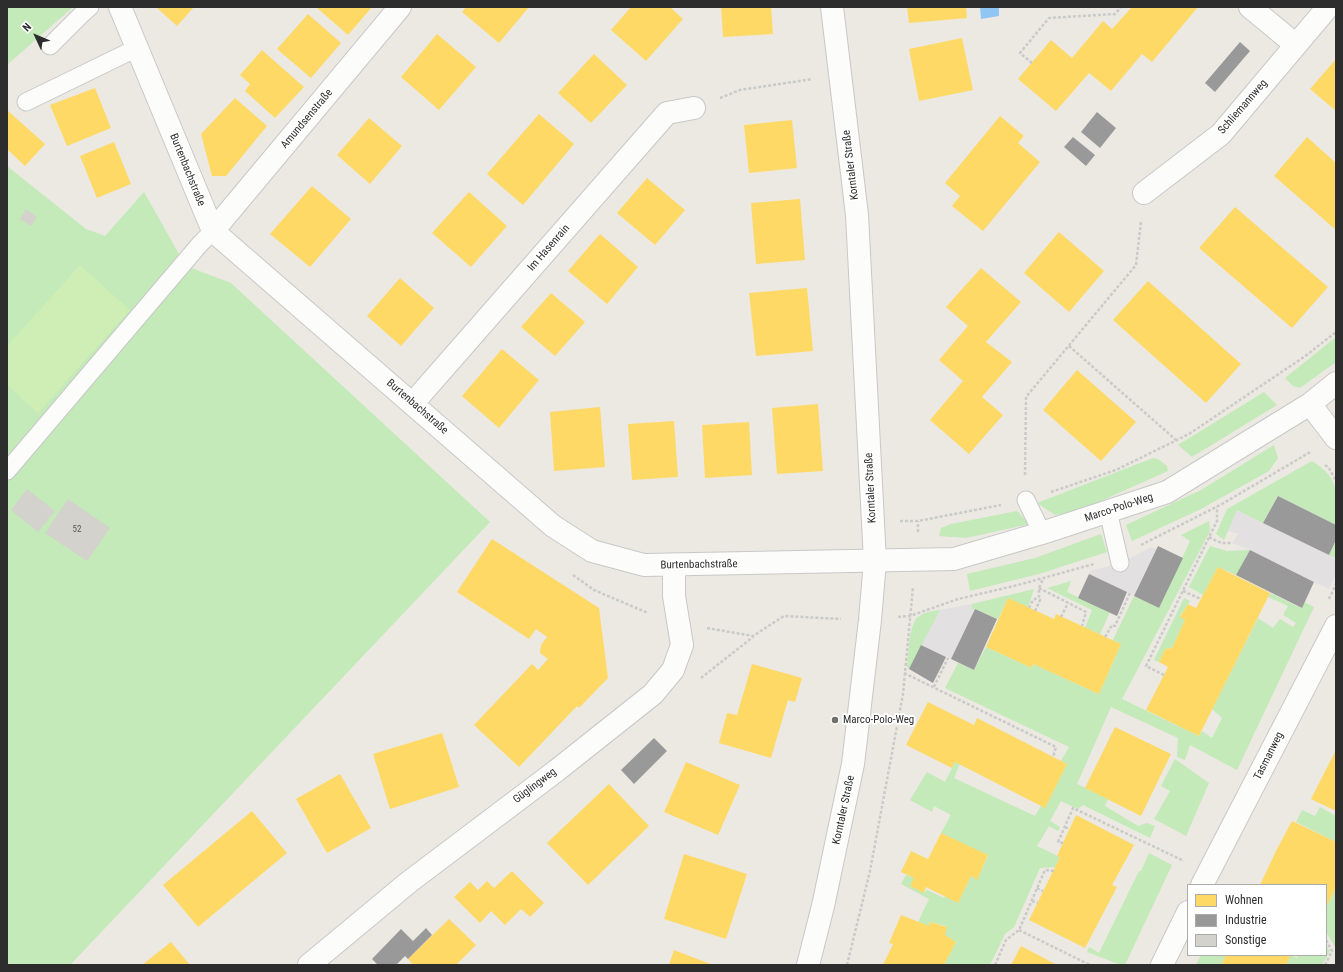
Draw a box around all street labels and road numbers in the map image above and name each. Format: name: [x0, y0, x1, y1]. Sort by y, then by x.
street label: Schliemannweg: [1216, 77, 1270, 137]
street label: Amundsenstraße: [278, 86, 336, 152]
street label: Korntaler Straße: [840, 129, 862, 201]
street label: Burtenbachstraße: [166, 132, 208, 208]
street label: Im Hasenrain: [525, 222, 573, 274]
street label: Burtenbachstraße: [383, 377, 451, 437]
street label: Korntaler Straße: [863, 453, 879, 523]
street label: Marco-Polo-Weg: [1083, 491, 1155, 525]
street label: Burtenbachstraße: [660, 558, 738, 572]
street label: Tasmanweg: [1251, 730, 1287, 782]
street label: Güglingweg: [511, 765, 559, 807]
street label: Korntaler Straße: [830, 774, 858, 846]

